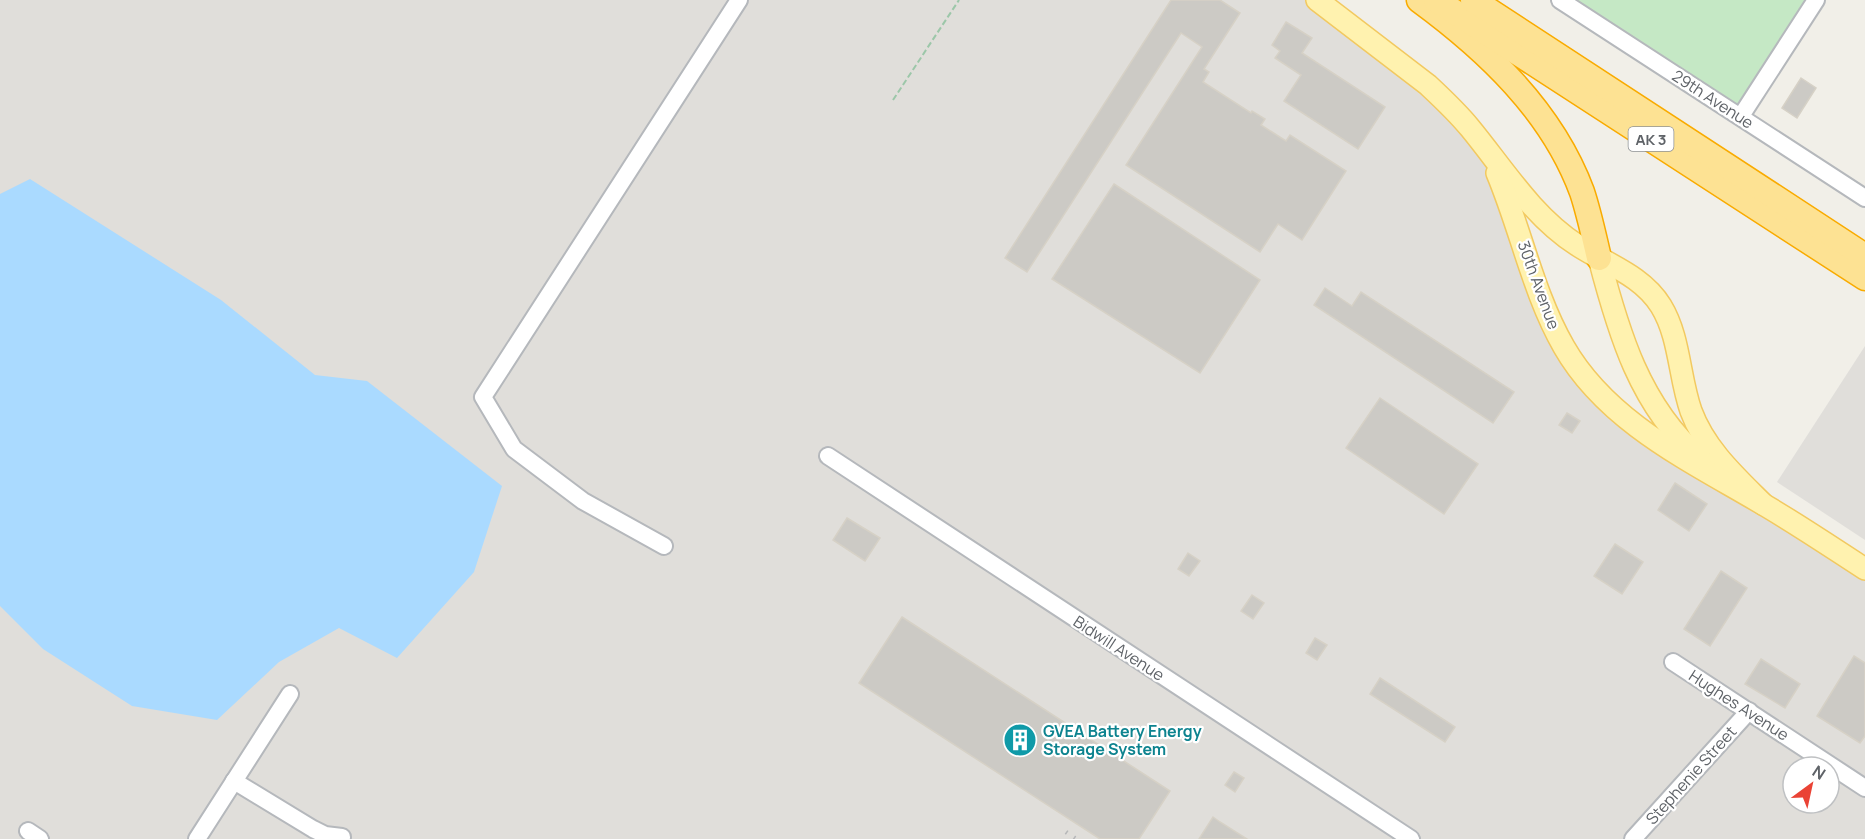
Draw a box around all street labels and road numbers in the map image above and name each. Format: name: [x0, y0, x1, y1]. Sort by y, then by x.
street label: 29th Avenue: [1668, 64, 1758, 134]
road number: AK 3: [1628, 127, 1674, 151]
street label: 30th Avenue: [1513, 238, 1565, 332]
street label: Bidwill Avenue: [1069, 610, 1169, 686]
street label: Hughes Avenue: [1685, 664, 1793, 746]
street label: Stephenie Street: [1641, 721, 1741, 829]

